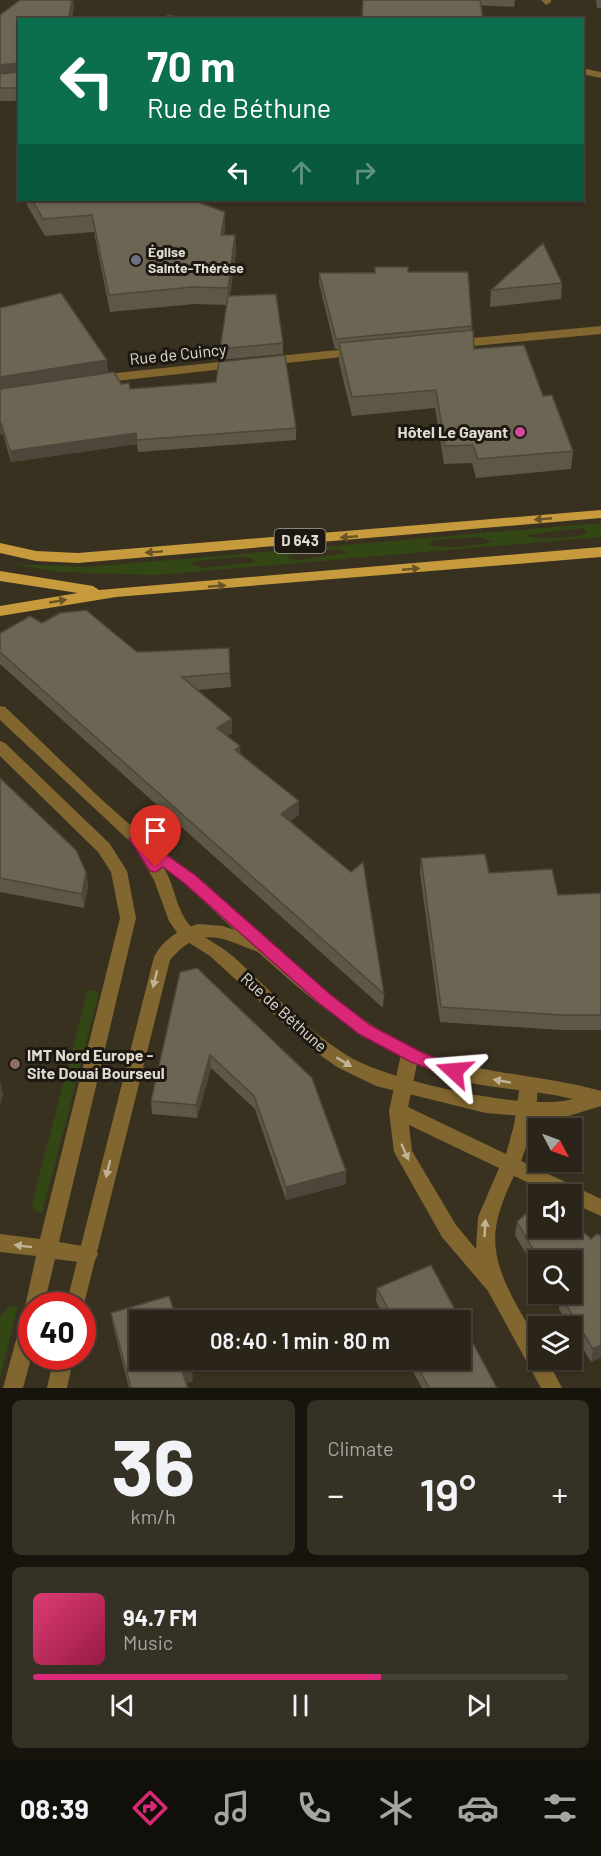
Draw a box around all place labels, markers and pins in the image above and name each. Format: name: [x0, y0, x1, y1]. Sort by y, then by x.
place label: Église Sainte-Thérèse: [148, 243, 244, 276]
marker: Église Sainte-Thérèse: [129, 253, 143, 267]
place label: Hôtel Le Gayant: [398, 422, 508, 441]
marker: Hôtel Le Gayant: [513, 425, 527, 439]
pin: [130, 805, 181, 867]
place label: IMT Nord Europe - Site Douai Bourseul: [27, 1045, 165, 1082]
marker: IMT Nord Europe - Site Douai Bourseul: [8, 1057, 22, 1071]

